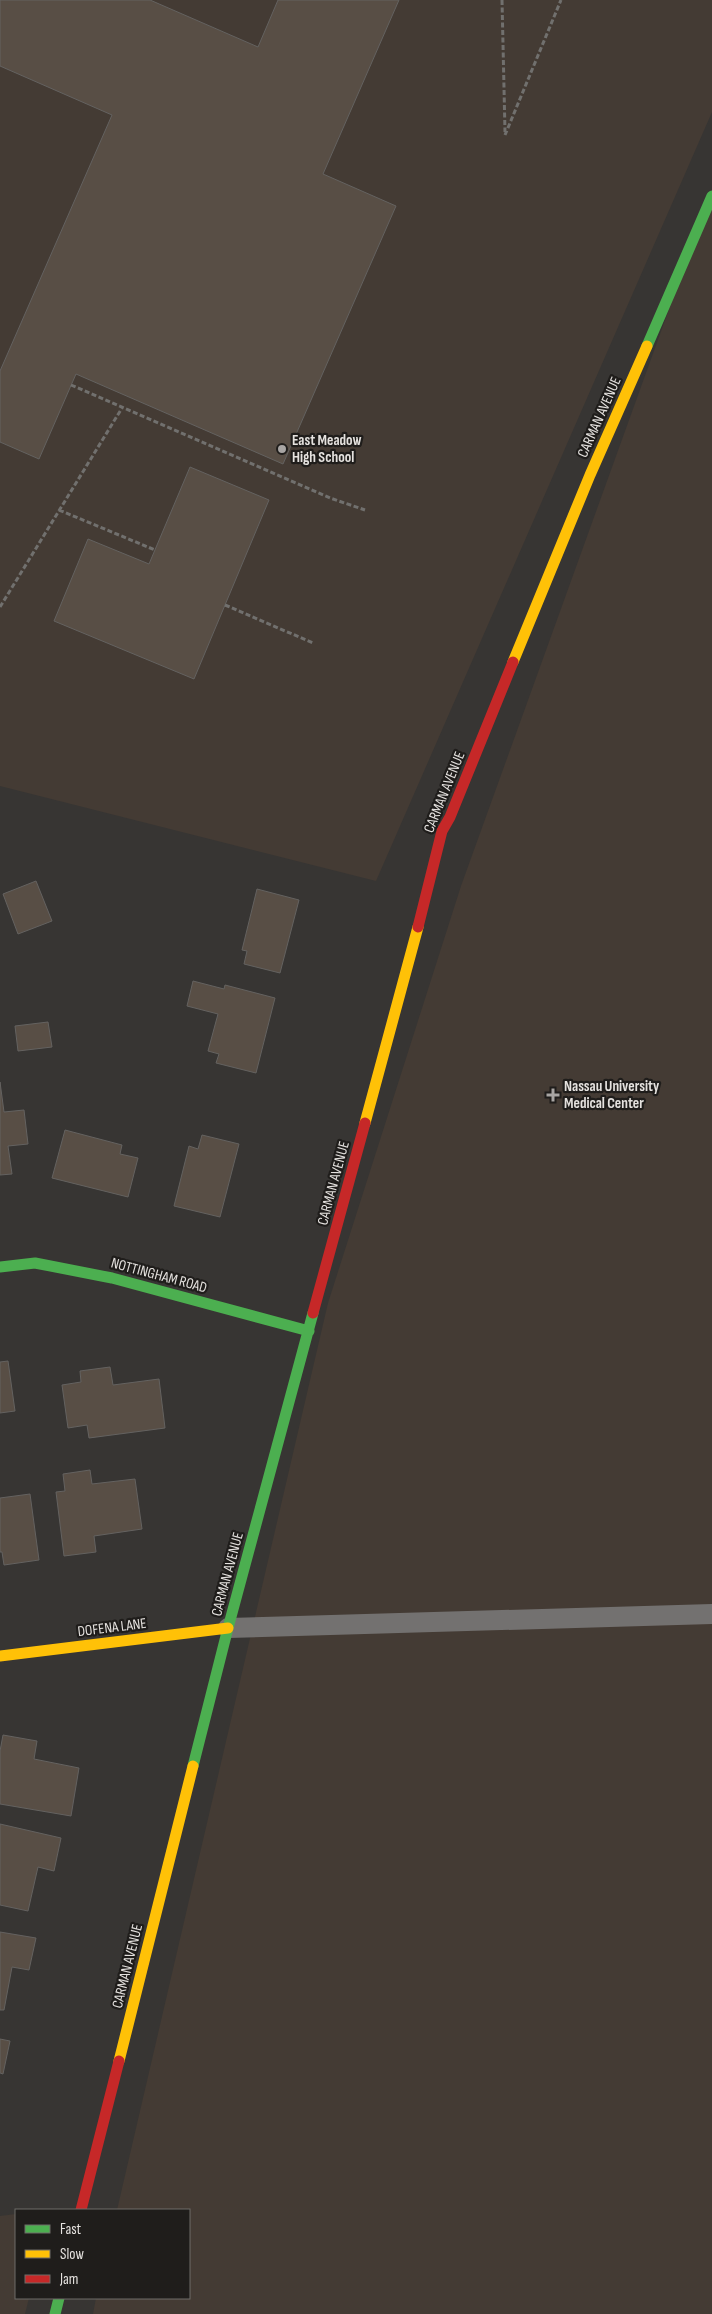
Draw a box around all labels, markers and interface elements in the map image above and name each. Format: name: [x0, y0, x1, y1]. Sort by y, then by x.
street label: CARMAN AVENUE: [573, 374, 626, 460]
place label: East Meadow High School: [292, 431, 362, 467]
marker: East Meadow High School: [276, 443, 288, 455]
street label: CARMAN AVENUE: [420, 749, 469, 836]
place label: Nassau University Medical Center: [564, 1077, 660, 1113]
marker: Nassau University Medical Center: [546, 1088, 560, 1102]
street label: CARMAN AVENUE: [313, 1139, 354, 1227]
street label: NOTTINGHAM ROAD: [109, 1254, 209, 1297]
street label: CARMAN AVENUE: [207, 1530, 248, 1618]
street label: DOFENA LANE: [77, 1614, 148, 1641]
street label: CARMAN AVENUE: [108, 1922, 147, 2010]
legend: [15, 2209, 190, 2299]
text: Fast: [60, 2220, 82, 2239]
text: Slow: [60, 2245, 84, 2264]
text: Jam: [59, 2270, 78, 2289]

